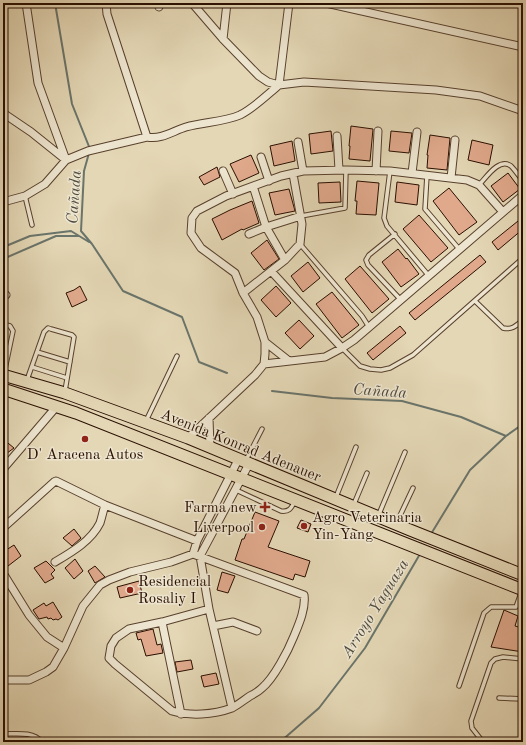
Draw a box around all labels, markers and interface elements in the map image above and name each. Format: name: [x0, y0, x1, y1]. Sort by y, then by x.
water label: Cañada: [65, 169, 85, 225]
water label: Cañada: [352, 382, 408, 402]
street label: Avenida Konrad Adenauer: [158, 407, 323, 485]
marker: D' Aracena Autos: [80, 434, 90, 444]
place label: D' Aracena Autos: [27, 448, 143, 463]
place label: Farma new: [184, 501, 257, 516]
marker: Farma new: [260, 502, 270, 512]
place label: Agro Veterinaria Yin-Yang: [312, 511, 422, 543]
place label: Liverpool: [193, 521, 254, 536]
marker: Agro Veterinaria Yin-Yang: [299, 521, 309, 531]
marker: Liverpool: [257, 522, 267, 532]
water label: Arroyo Yaguaza: [338, 557, 413, 662]
place label: Residencial Rosaliy I: [138, 575, 211, 607]
marker: Residencial Rosaliy I: [125, 585, 135, 595]

